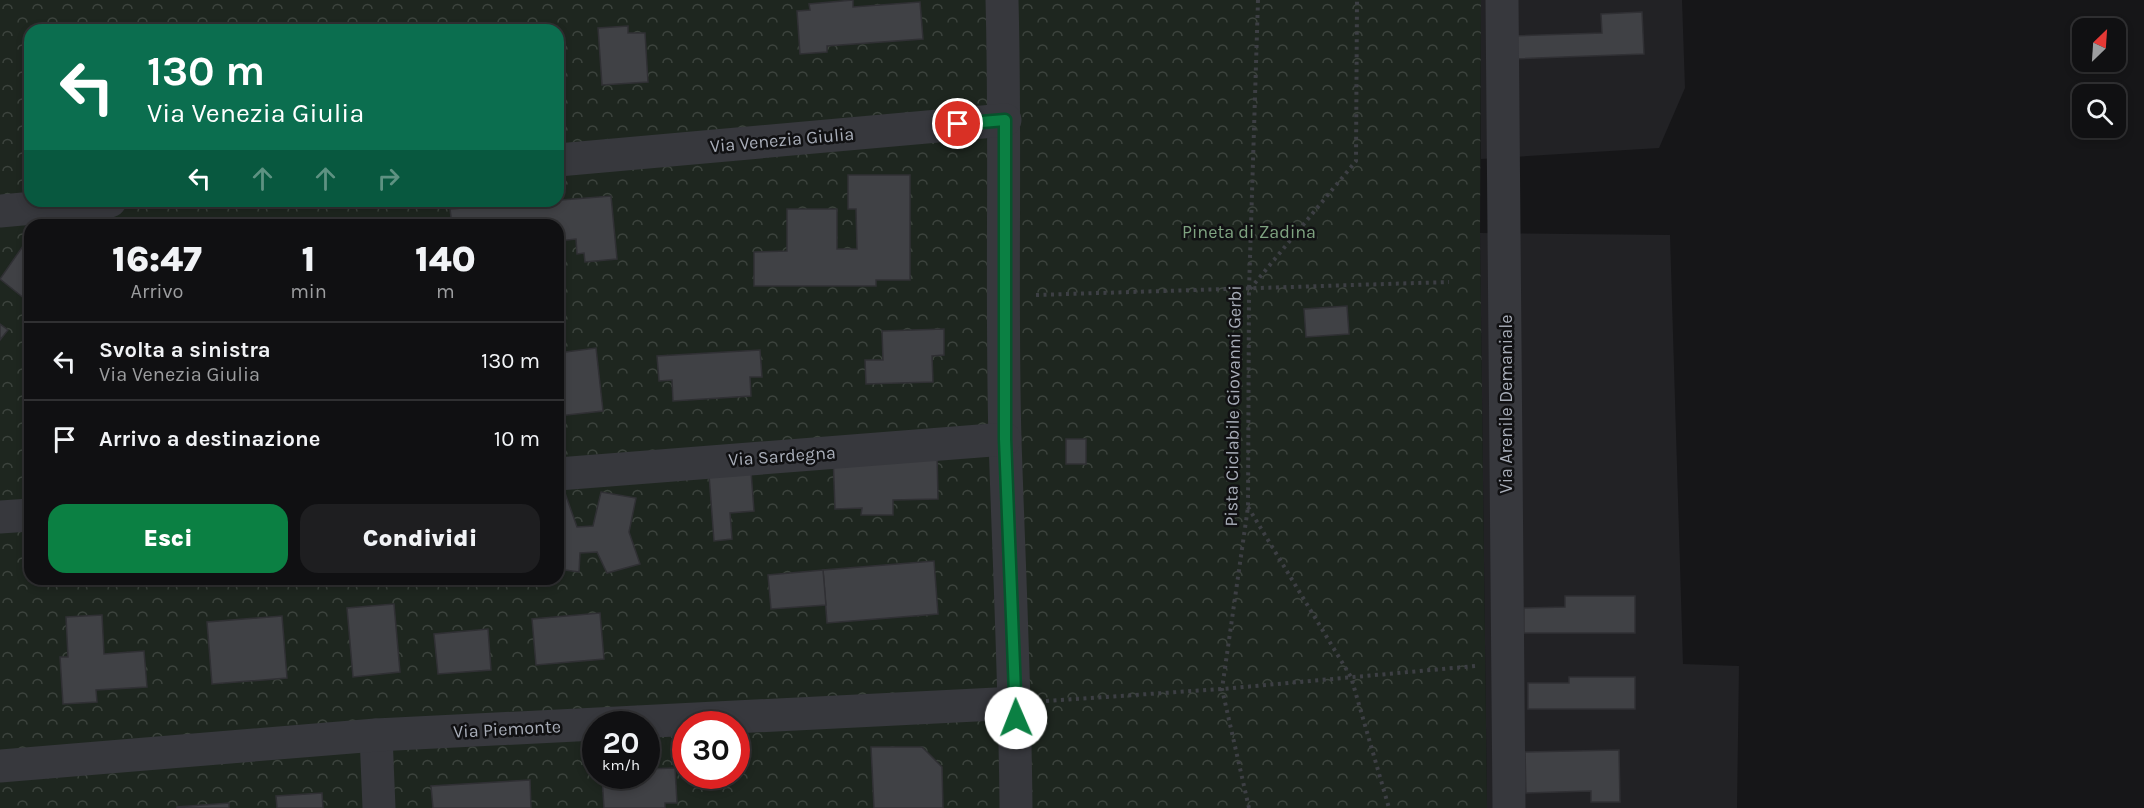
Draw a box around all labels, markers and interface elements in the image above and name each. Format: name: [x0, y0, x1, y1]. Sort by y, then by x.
north arrow: [2072, 18, 2126, 72]
map controls: [2072, 18, 2126, 138]
text: 130 m: [147, 46, 265, 96]
icon: left: [48, 48, 126, 126]
button: search: [2072, 84, 2126, 138]
text: Via Venezia Giulia: [147, 97, 364, 129]
pin: [932, 98, 983, 149]
icon: arrive: [941, 107, 974, 140]
street label: Via Venezia Giulia: [709, 123, 855, 157]
icon: left: [183, 162, 216, 195]
icon: ahead: [246, 162, 279, 195]
icon: ahead: [309, 162, 342, 195]
icon: right: [372, 162, 405, 195]
park label: Pineta di Zadina: [1182, 221, 1316, 243]
text: 16:47: [112, 238, 202, 280]
text: 1: [302, 238, 315, 280]
text: 140: [415, 238, 476, 280]
text: Arrivo: [131, 280, 184, 303]
text: min: [290, 280, 327, 303]
text: m: [436, 280, 455, 303]
street label: Pista Ciclabile Giovanni Gerbi: [1220, 285, 1246, 527]
street label: Via Arenile Demaniale: [1495, 315, 1517, 493]
text: Svolta a sinistra: [99, 337, 271, 363]
icon: left: [48, 345, 81, 378]
text: 130 m: [481, 348, 540, 374]
text: Via Venezia Giulia: [99, 363, 260, 386]
icon: arrive: [48, 423, 81, 456]
text: Arrivo a destinazione: [99, 426, 320, 452]
text: 10 m: [494, 426, 540, 452]
street label: Via Sardegna: [727, 441, 837, 471]
button: Esci: [48, 504, 288, 573]
button: Condividi: [300, 504, 540, 573]
position arrow: [984, 686, 1048, 750]
speed limit sign: 30: [672, 711, 750, 789]
street label: Via Piemonte: [453, 715, 561, 743]
text: 20: [602, 725, 640, 761]
text: km/h: [602, 756, 640, 774]

